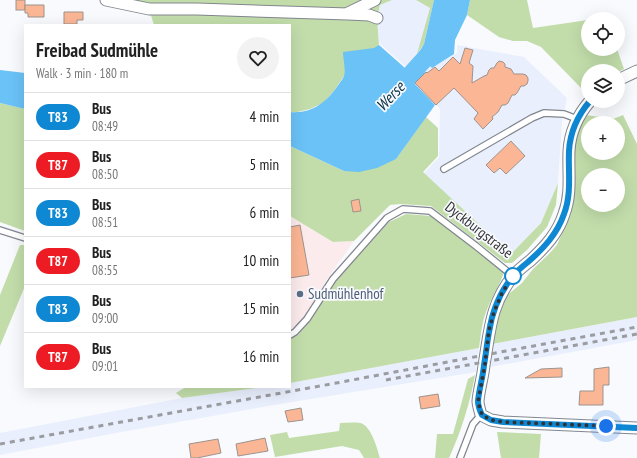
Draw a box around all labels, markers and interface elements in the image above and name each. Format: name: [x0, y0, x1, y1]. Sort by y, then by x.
map controls: [581, 12, 625, 212]
button: locate: [581, 12, 625, 56]
button: heart: [237, 37, 279, 79]
text: Freibad Sudmühle: [36, 38, 158, 62]
button: layers: [581, 64, 625, 108]
text: Walk · 3 min · 180 m: [36, 65, 128, 82]
water label: Werse: [371, 76, 410, 115]
text: Bus: [92, 99, 111, 118]
text: 4 min: [249, 107, 279, 126]
text: T83: [48, 108, 68, 126]
button: +: [581, 116, 625, 160]
text: 08:49: [92, 118, 118, 135]
text: Bus: [92, 147, 111, 166]
text: 5 min: [249, 155, 279, 174]
text: T87: [48, 156, 68, 174]
text: 08:50: [92, 166, 118, 183]
button: −: [581, 168, 625, 212]
text: Bus: [92, 195, 111, 214]
street label: Dyckburgstraße: [442, 197, 517, 262]
text: 6 min: [249, 203, 279, 222]
text: T83: [48, 204, 68, 222]
text: 08:51: [92, 214, 118, 231]
text: Bus: [92, 243, 111, 262]
text: 10 min: [243, 251, 279, 270]
text: T87: [48, 252, 68, 270]
text: 08:55: [92, 262, 118, 279]
unlabelled marker: [504, 267, 522, 285]
place label: Sudmühlenhof: [308, 284, 385, 303]
marker: Sudmühlenhof: [295, 289, 305, 299]
text: Bus: [92, 291, 111, 310]
text: 15 min: [243, 299, 279, 318]
text: T83: [48, 300, 68, 318]
text: 09:00: [92, 310, 118, 327]
text: Bus: [92, 339, 111, 358]
text: 16 min: [243, 347, 279, 366]
text: T87: [48, 348, 68, 366]
text: 09:01: [92, 358, 118, 375]
your location: [596, 416, 616, 436]

